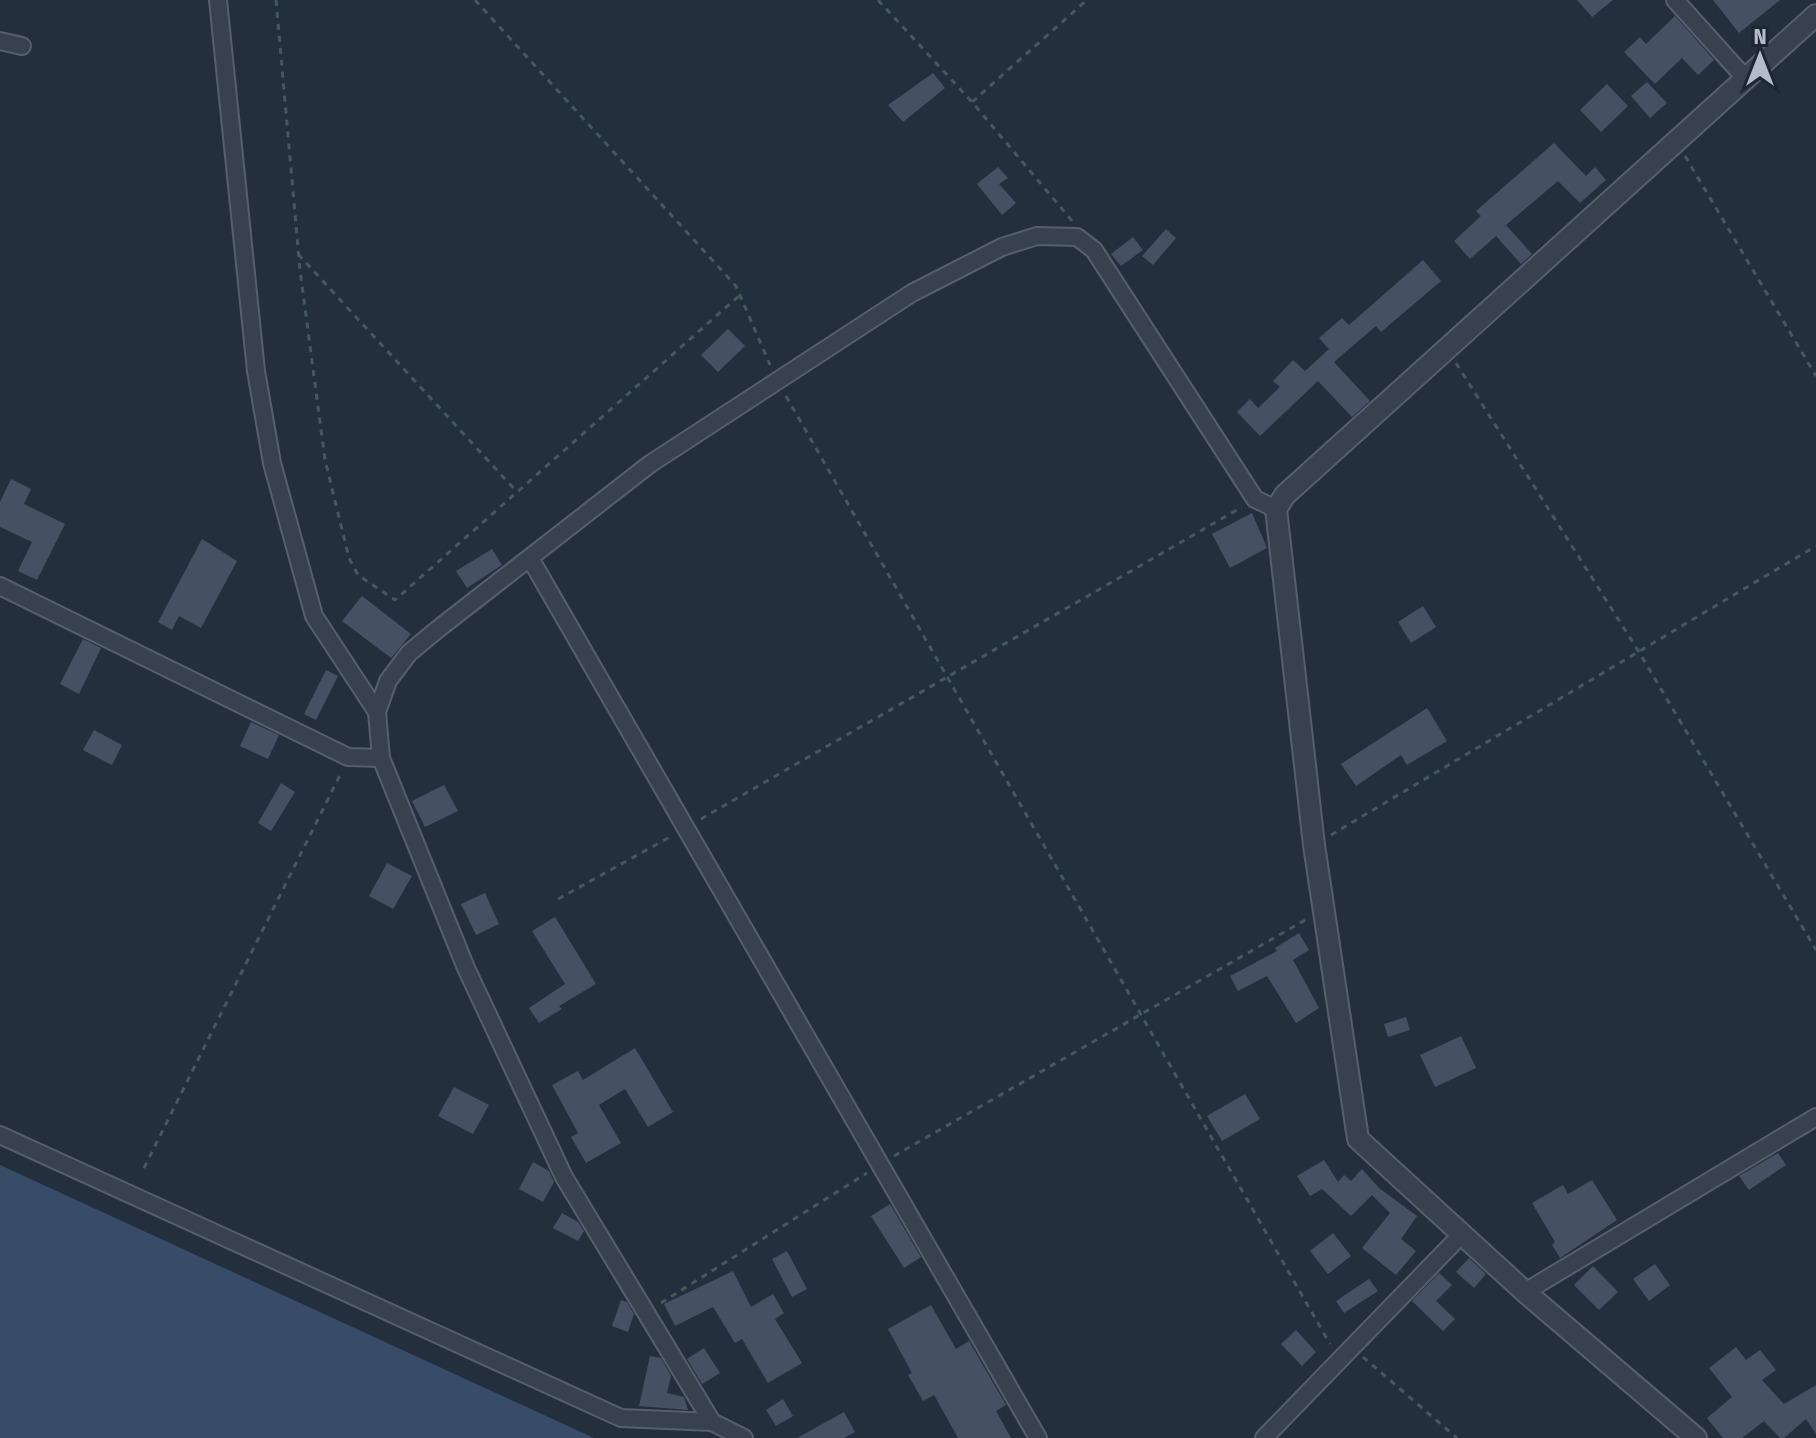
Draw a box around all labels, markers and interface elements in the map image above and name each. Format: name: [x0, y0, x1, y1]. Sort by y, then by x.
north arrow: [1720, 16, 1800, 96]
text: N: [1753, 23, 1767, 50]

